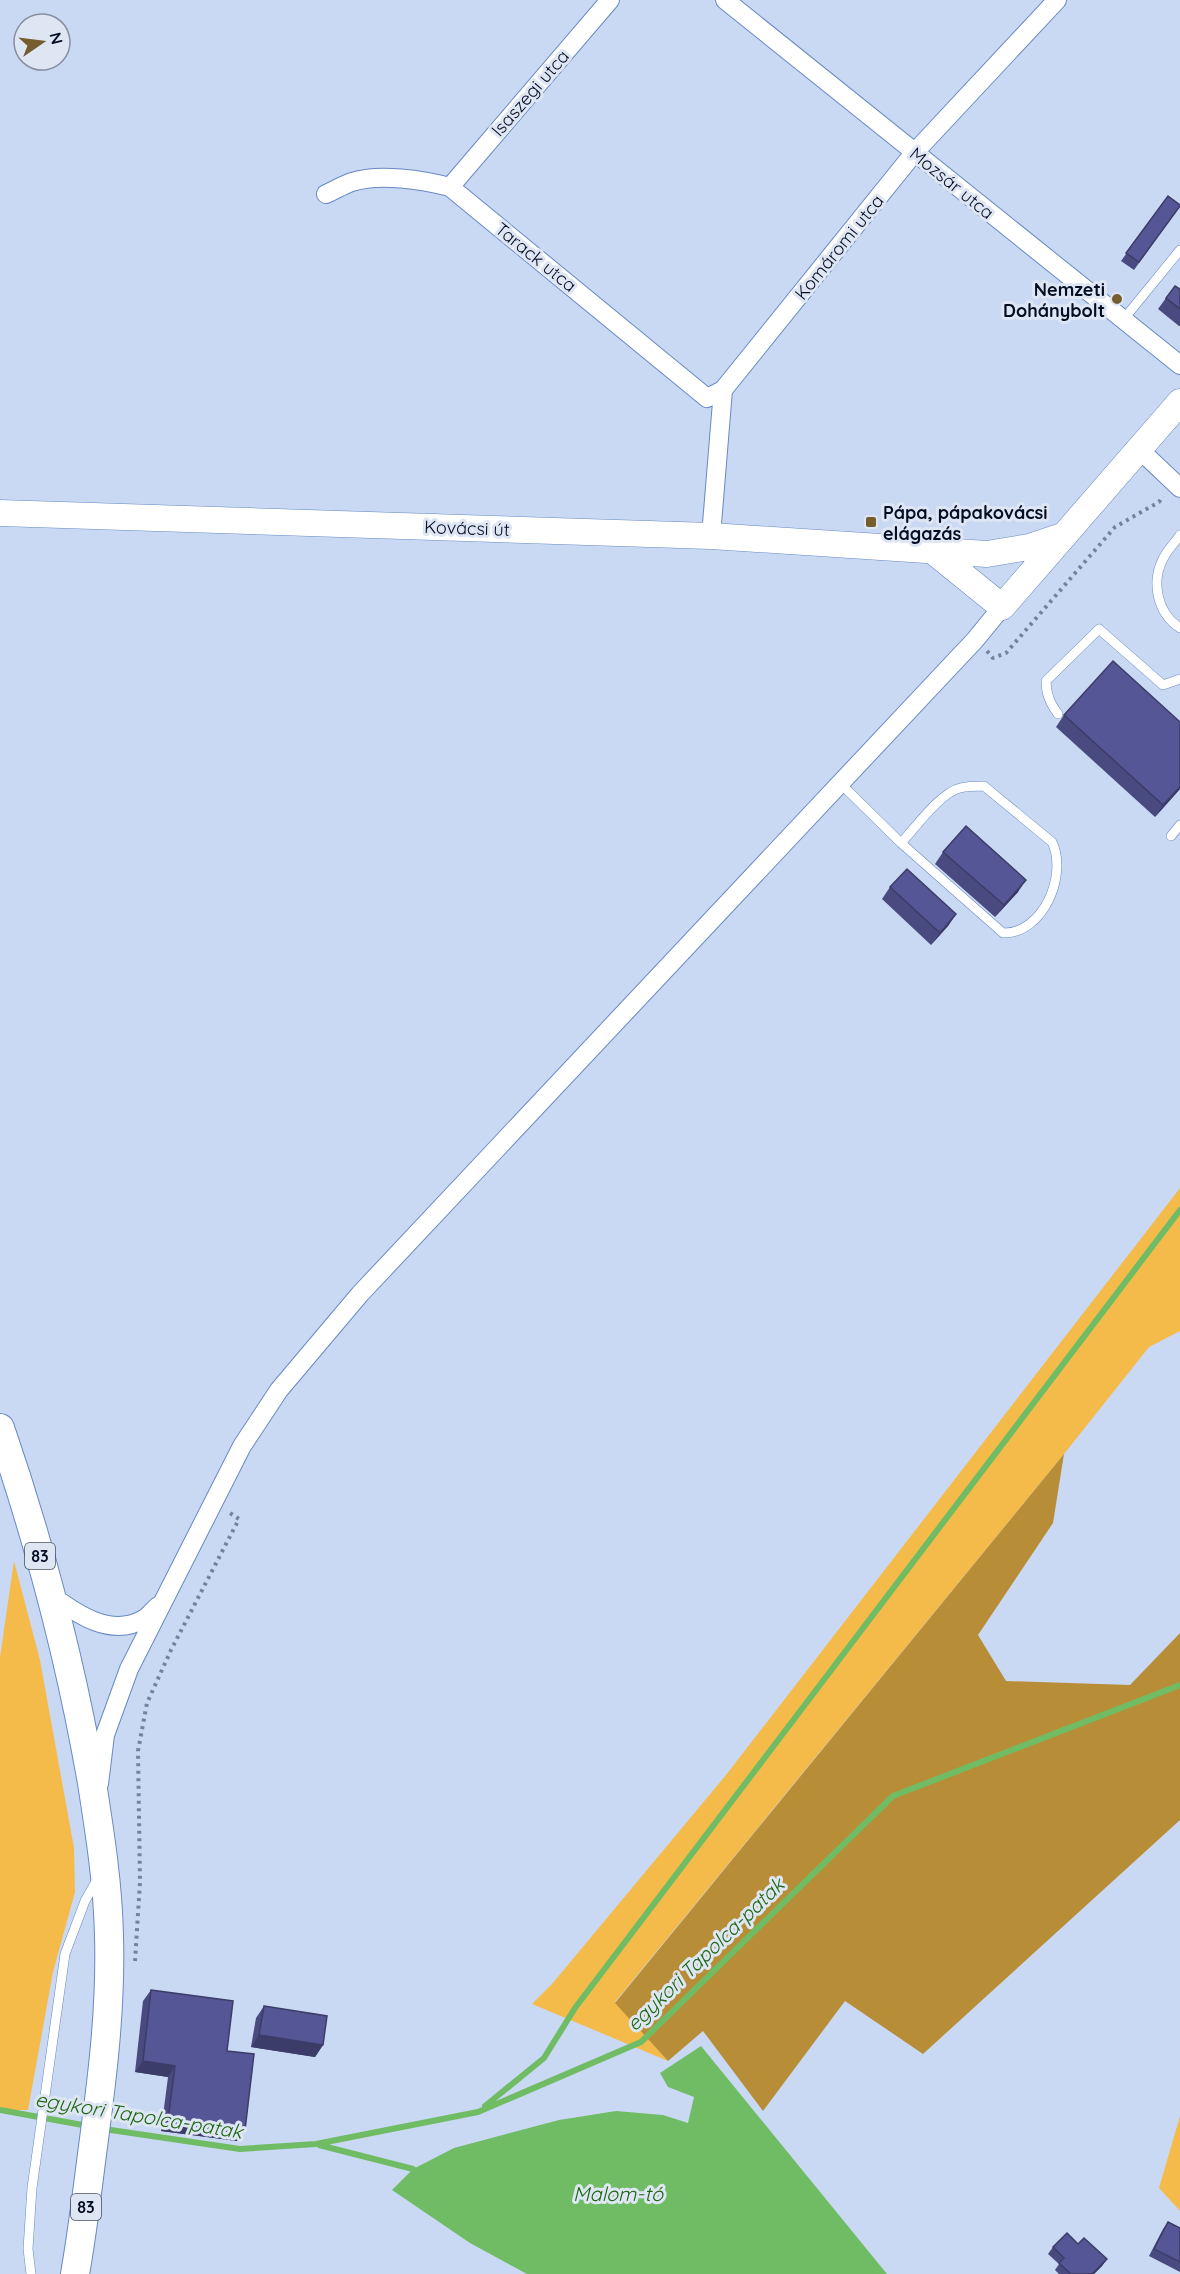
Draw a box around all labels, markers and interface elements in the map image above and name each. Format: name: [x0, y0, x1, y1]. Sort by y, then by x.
north arrow: [12, 12, 72, 72]
text: N: [45, 30, 68, 46]
street label: Isaszegi utca: [486, 45, 574, 141]
street label: Mozsár utca: [905, 142, 999, 224]
street label: Komáromi utca: [789, 190, 889, 304]
street label: Tarack utca: [491, 217, 581, 297]
place label: Nemzeti Dohánybolt: [1003, 278, 1105, 322]
marker: Nemzeti Dohánybolt: [1110, 292, 1124, 306]
place label: Pápa, pápakovácsi elágazás: [883, 501, 1048, 545]
street label: Kovácsi út: [424, 515, 510, 541]
marker: Pápa, pápakovácsi elágazás: [864, 515, 878, 529]
road number: 83: [25, 1543, 55, 1569]
water label: egykori Tapolca-patak: [621, 1871, 791, 2036]
water label: egykori Tapolca-patak: [33, 2086, 247, 2144]
water label: Malom-tó: [573, 2181, 664, 2206]
road number: 83: [71, 2194, 101, 2220]

